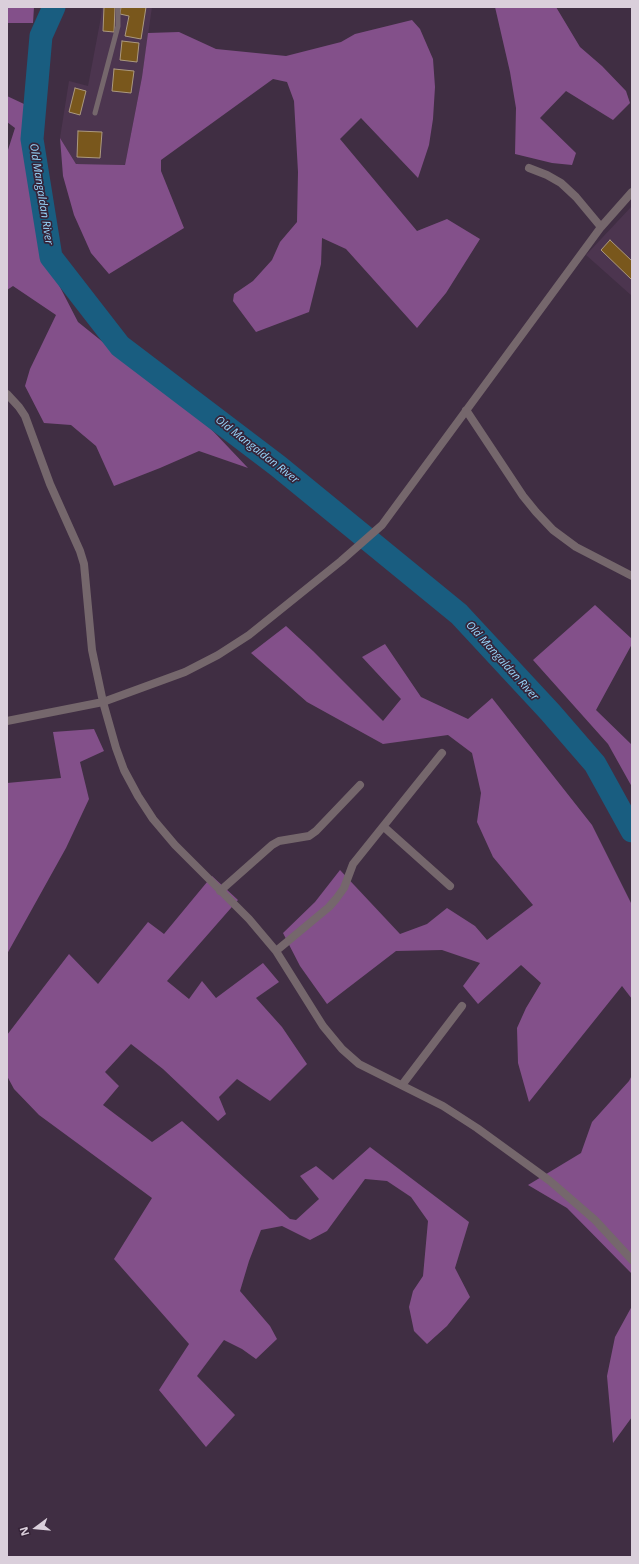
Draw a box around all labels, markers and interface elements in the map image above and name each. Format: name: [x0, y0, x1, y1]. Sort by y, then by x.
water label: Old Mangaldan River: [26, 143, 56, 245]
water label: Old Mangaldan River: [213, 413, 301, 487]
water label: Old Mangaldan River: [463, 619, 541, 703]
north arrow: [16, 1508, 56, 1548]
text: N: [16, 1525, 32, 1538]

